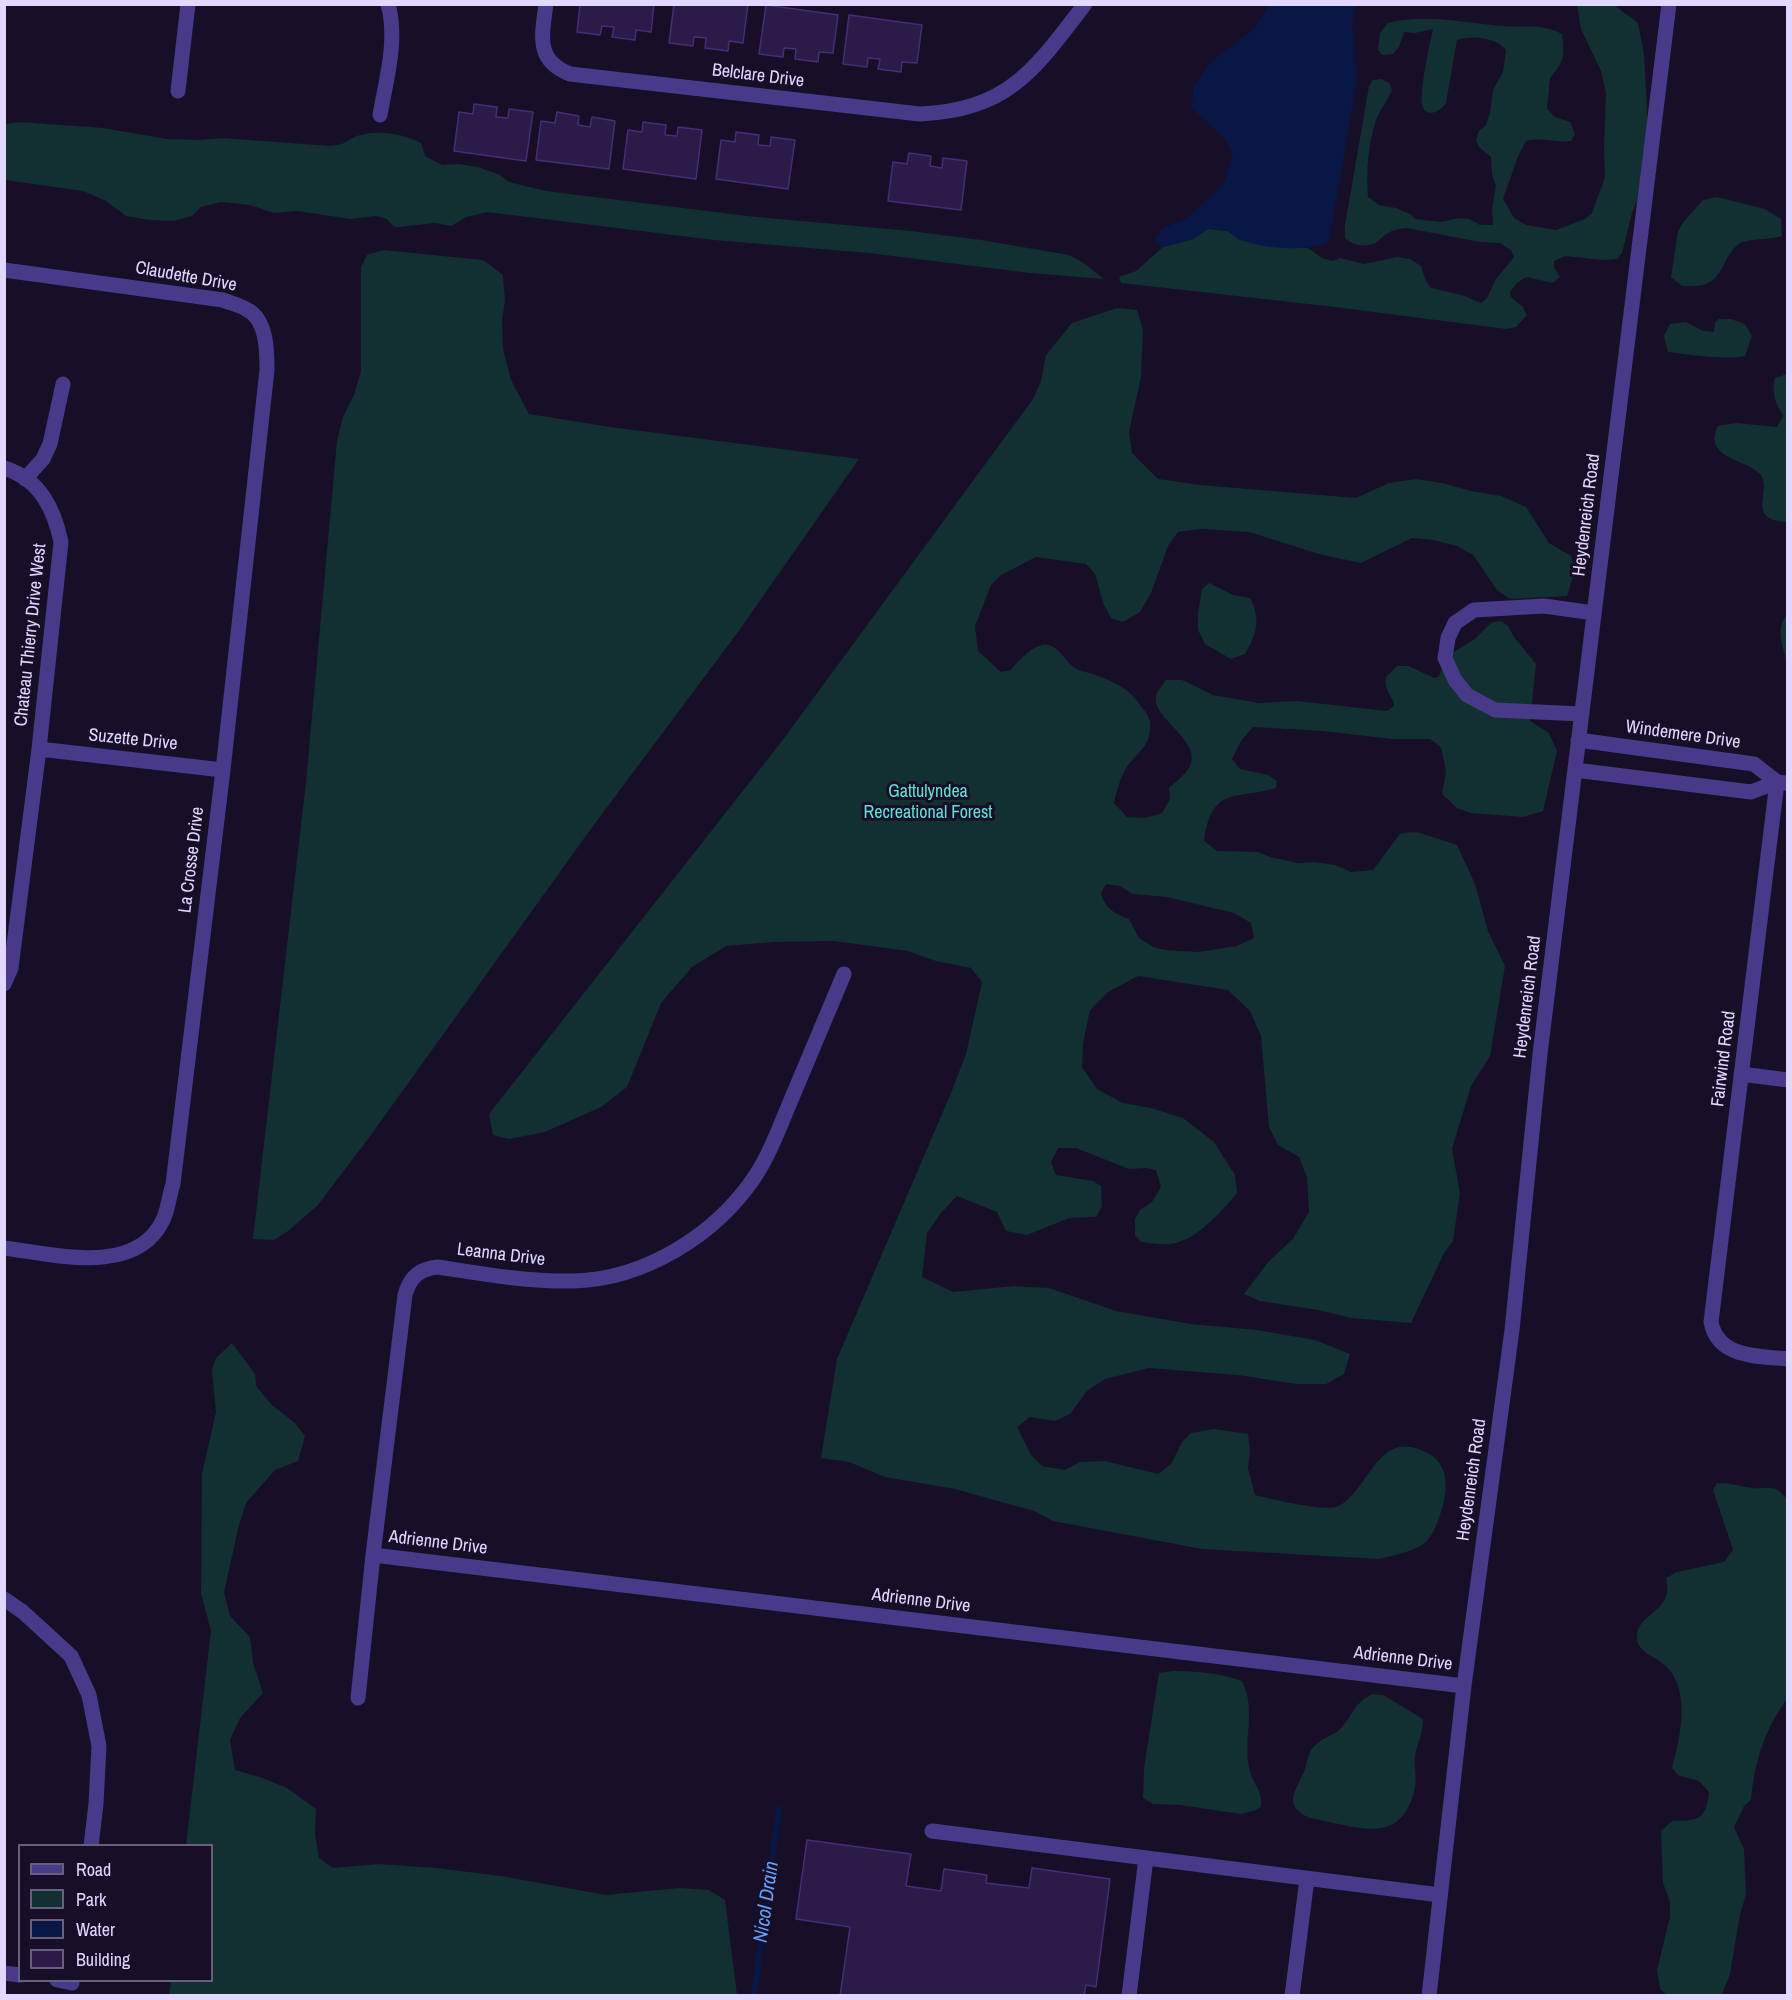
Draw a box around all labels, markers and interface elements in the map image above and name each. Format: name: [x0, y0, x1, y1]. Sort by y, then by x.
street label: Belclare Drive: [711, 60, 805, 92]
street label: Claudette Drive: [134, 257, 238, 297]
street label: Heydenreich Road: [1569, 453, 1605, 577]
street label: Chateau Thierry Drive West: [11, 543, 51, 727]
street label: Windemere Drive: [1624, 716, 1742, 754]
street label: Suzette Drive: [87, 725, 179, 755]
park label: Gattulyndea Recreational Forest: [864, 781, 992, 824]
street label: La Crosse Drive: [175, 806, 209, 914]
street label: Heydenreich Road: [1510, 935, 1546, 1059]
street label: Fairwind Road: [1707, 1010, 1741, 1108]
street label: Leanna Drive: [456, 1239, 546, 1271]
street label: Heydenreich Road: [1453, 1418, 1491, 1542]
street label: Adrienne Drive: [387, 1526, 489, 1560]
street label: Adrienne Drive: [870, 1584, 972, 1618]
street label: Adrienne Drive: [1352, 1642, 1454, 1676]
legend: [18, 1844, 213, 1982]
text: Road: [76, 1857, 111, 1882]
water label: Nicol Drain: [749, 1860, 785, 1944]
text: Park: [76, 1887, 106, 1912]
text: Water: [76, 1917, 115, 1942]
text: Building: [76, 1947, 130, 1972]

